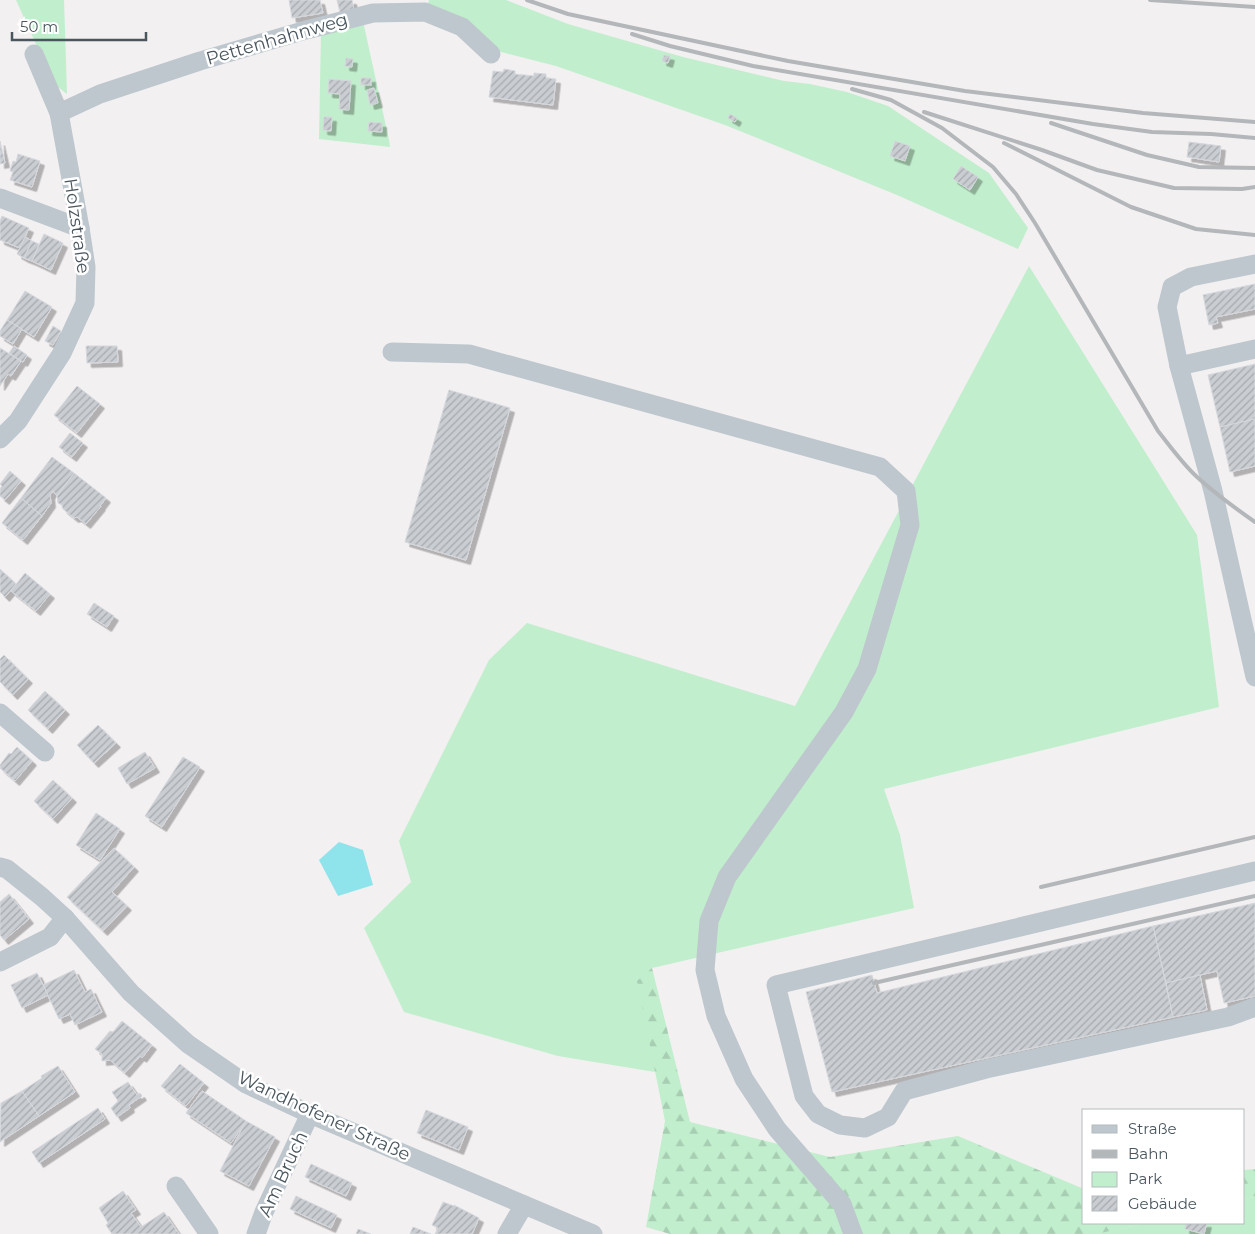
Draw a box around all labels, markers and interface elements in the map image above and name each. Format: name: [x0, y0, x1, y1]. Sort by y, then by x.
street label: Pettenhahnweg: [204, 8, 350, 70]
scale bar: [12, 10, 146, 42]
text: 50 m: [20, 17, 58, 36]
street label: Holzstraße: [59, 177, 95, 275]
street label: Wandhofener Straße: [234, 1066, 414, 1166]
legend: [1082, 1109, 1245, 1224]
text: Straße: [1128, 1119, 1177, 1138]
street label: Am Bruch: [254, 1128, 312, 1220]
text: Bahn: [1128, 1144, 1168, 1163]
text: Park: [1128, 1169, 1162, 1188]
text: Gebäude: [1128, 1194, 1197, 1213]

